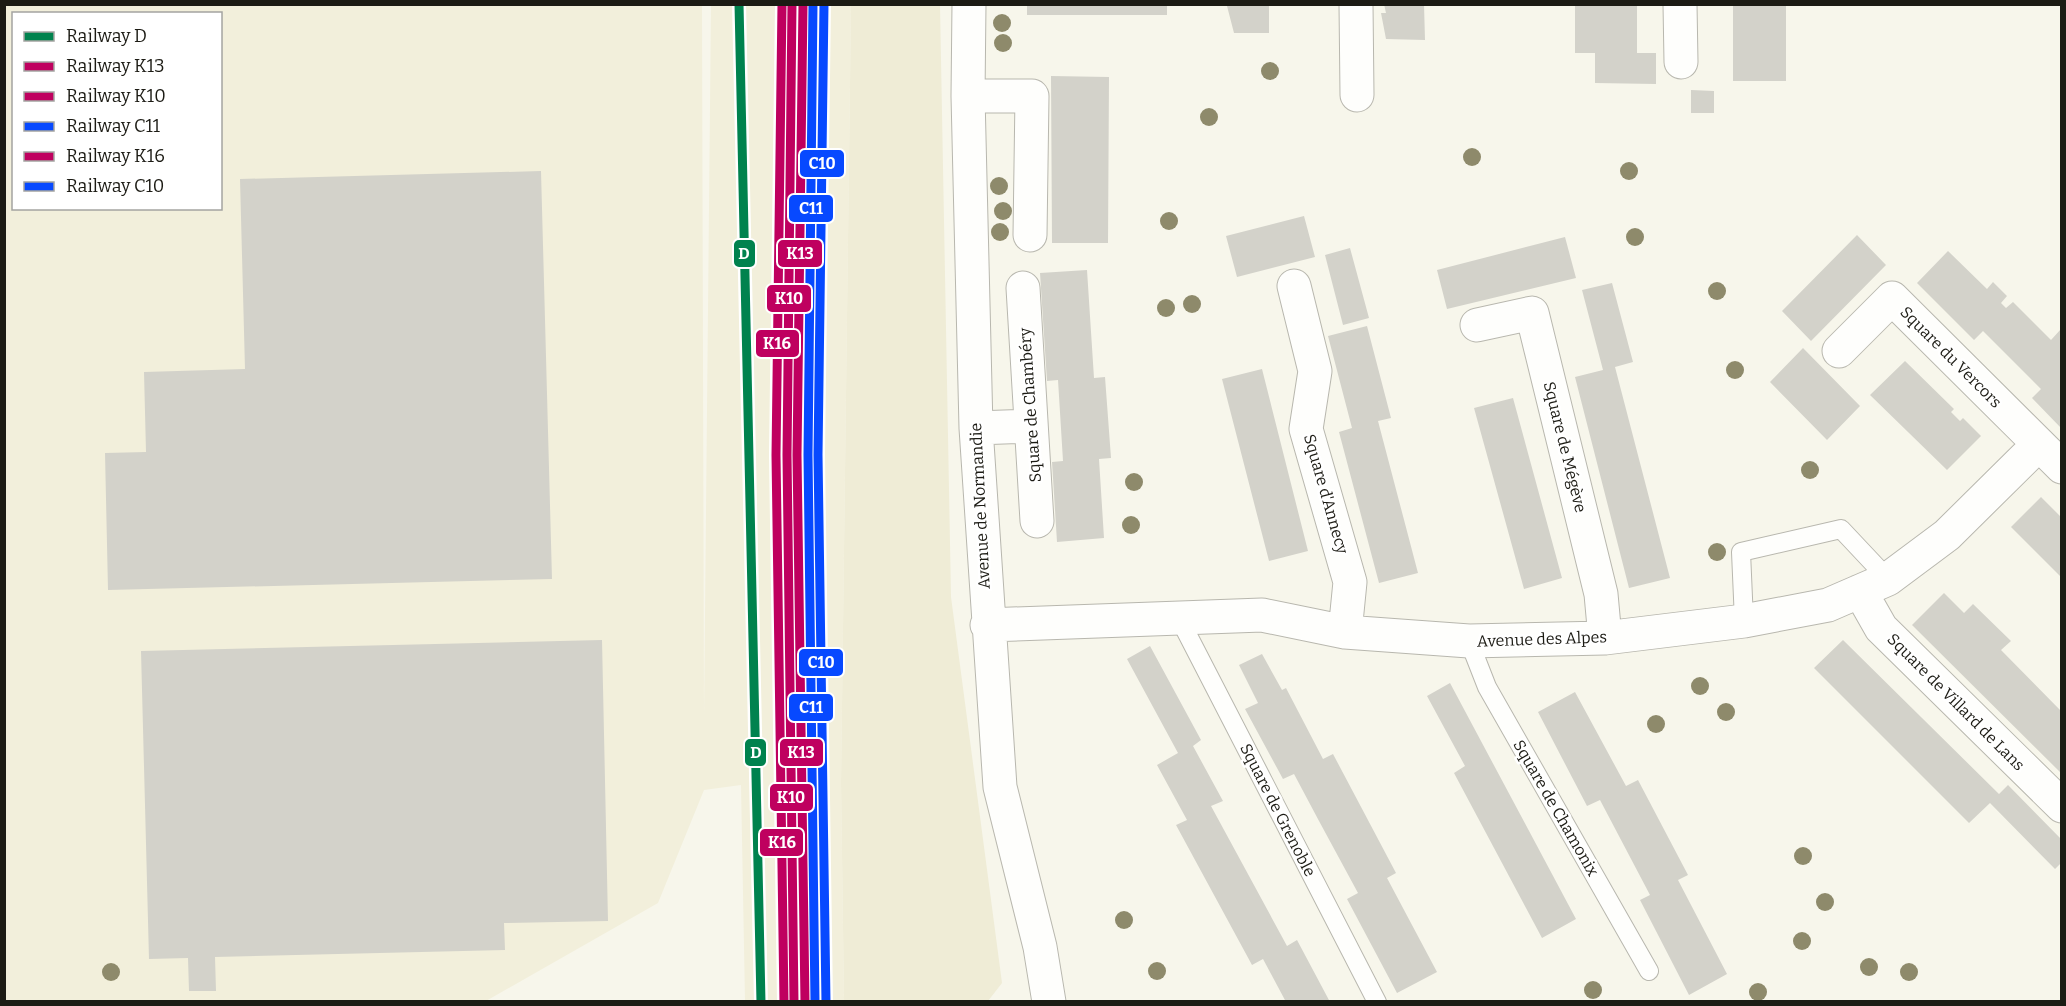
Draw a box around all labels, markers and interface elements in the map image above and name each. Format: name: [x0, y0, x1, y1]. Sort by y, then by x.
legend: [12, 12, 222, 210]
text: Railway D: [66, 25, 147, 47]
text: Railway K13: [66, 55, 164, 77]
text: Railway K10: [66, 85, 166, 107]
text: Railway C11: [66, 115, 161, 137]
text: Railway K16: [66, 145, 165, 167]
line badge: C10: [799, 149, 845, 178]
text: C10: [808, 154, 836, 173]
text: Railway C10: [66, 175, 164, 197]
line badge: C11: [788, 194, 834, 223]
text: C11: [799, 199, 823, 218]
line badge: D: [733, 239, 756, 268]
line badge: K13: [777, 239, 823, 268]
text: D: [738, 244, 750, 263]
text: K13: [786, 244, 814, 263]
line badge: K10: [766, 284, 812, 313]
text: K10: [775, 289, 803, 308]
street label: Square du Vercors: [1896, 302, 2006, 412]
street label: Square de Chambéry: [1015, 326, 1045, 483]
line badge: K16: [755, 329, 800, 358]
text: K16: [763, 334, 791, 353]
street label: Square de Mégève: [1540, 380, 1590, 514]
street label: Avenue de Normandie: [966, 422, 994, 590]
street label: Square d'Annecy: [1300, 432, 1352, 557]
street label: Avenue des Alpes: [1477, 627, 1607, 651]
street label: Square de Villard de Lans: [1883, 629, 2029, 775]
line badge: C10: [798, 648, 844, 677]
text: C10: [807, 653, 835, 672]
line badge: C11: [788, 693, 834, 722]
text: C11: [799, 698, 823, 717]
street label: Square de Chamonix: [1509, 737, 1603, 879]
line badge: D: [744, 738, 767, 767]
line badge: K13: [779, 738, 824, 767]
street label: Square de Grenoble: [1236, 740, 1320, 880]
text: D: [750, 743, 762, 762]
text: K13: [787, 743, 815, 762]
line badge: K10: [769, 783, 814, 812]
text: K10: [777, 788, 805, 807]
line badge: K16: [759, 828, 804, 857]
text: K16: [768, 833, 796, 852]

